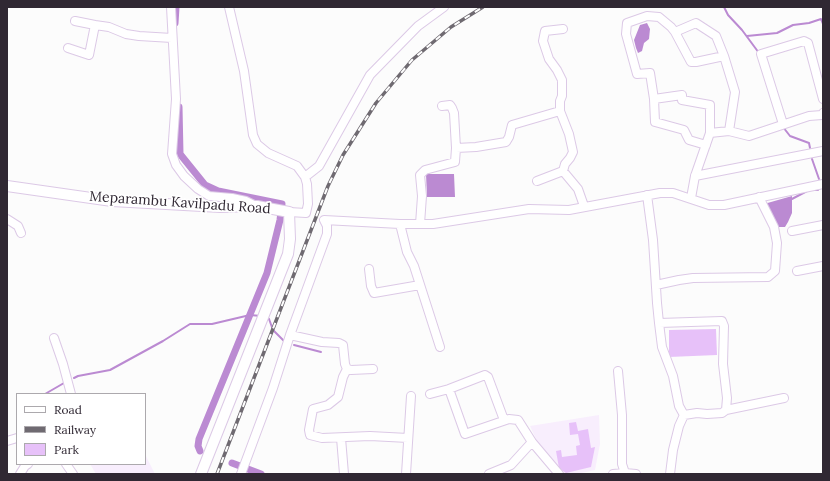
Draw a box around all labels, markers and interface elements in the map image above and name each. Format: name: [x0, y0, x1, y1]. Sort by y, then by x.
street label: Meparambu Kavilpadu Road: [89, 188, 271, 218]
legend: [16, 393, 146, 465]
text: Road: [54, 402, 82, 417]
text: Railway: [54, 422, 96, 437]
text: Park: [54, 442, 79, 457]

